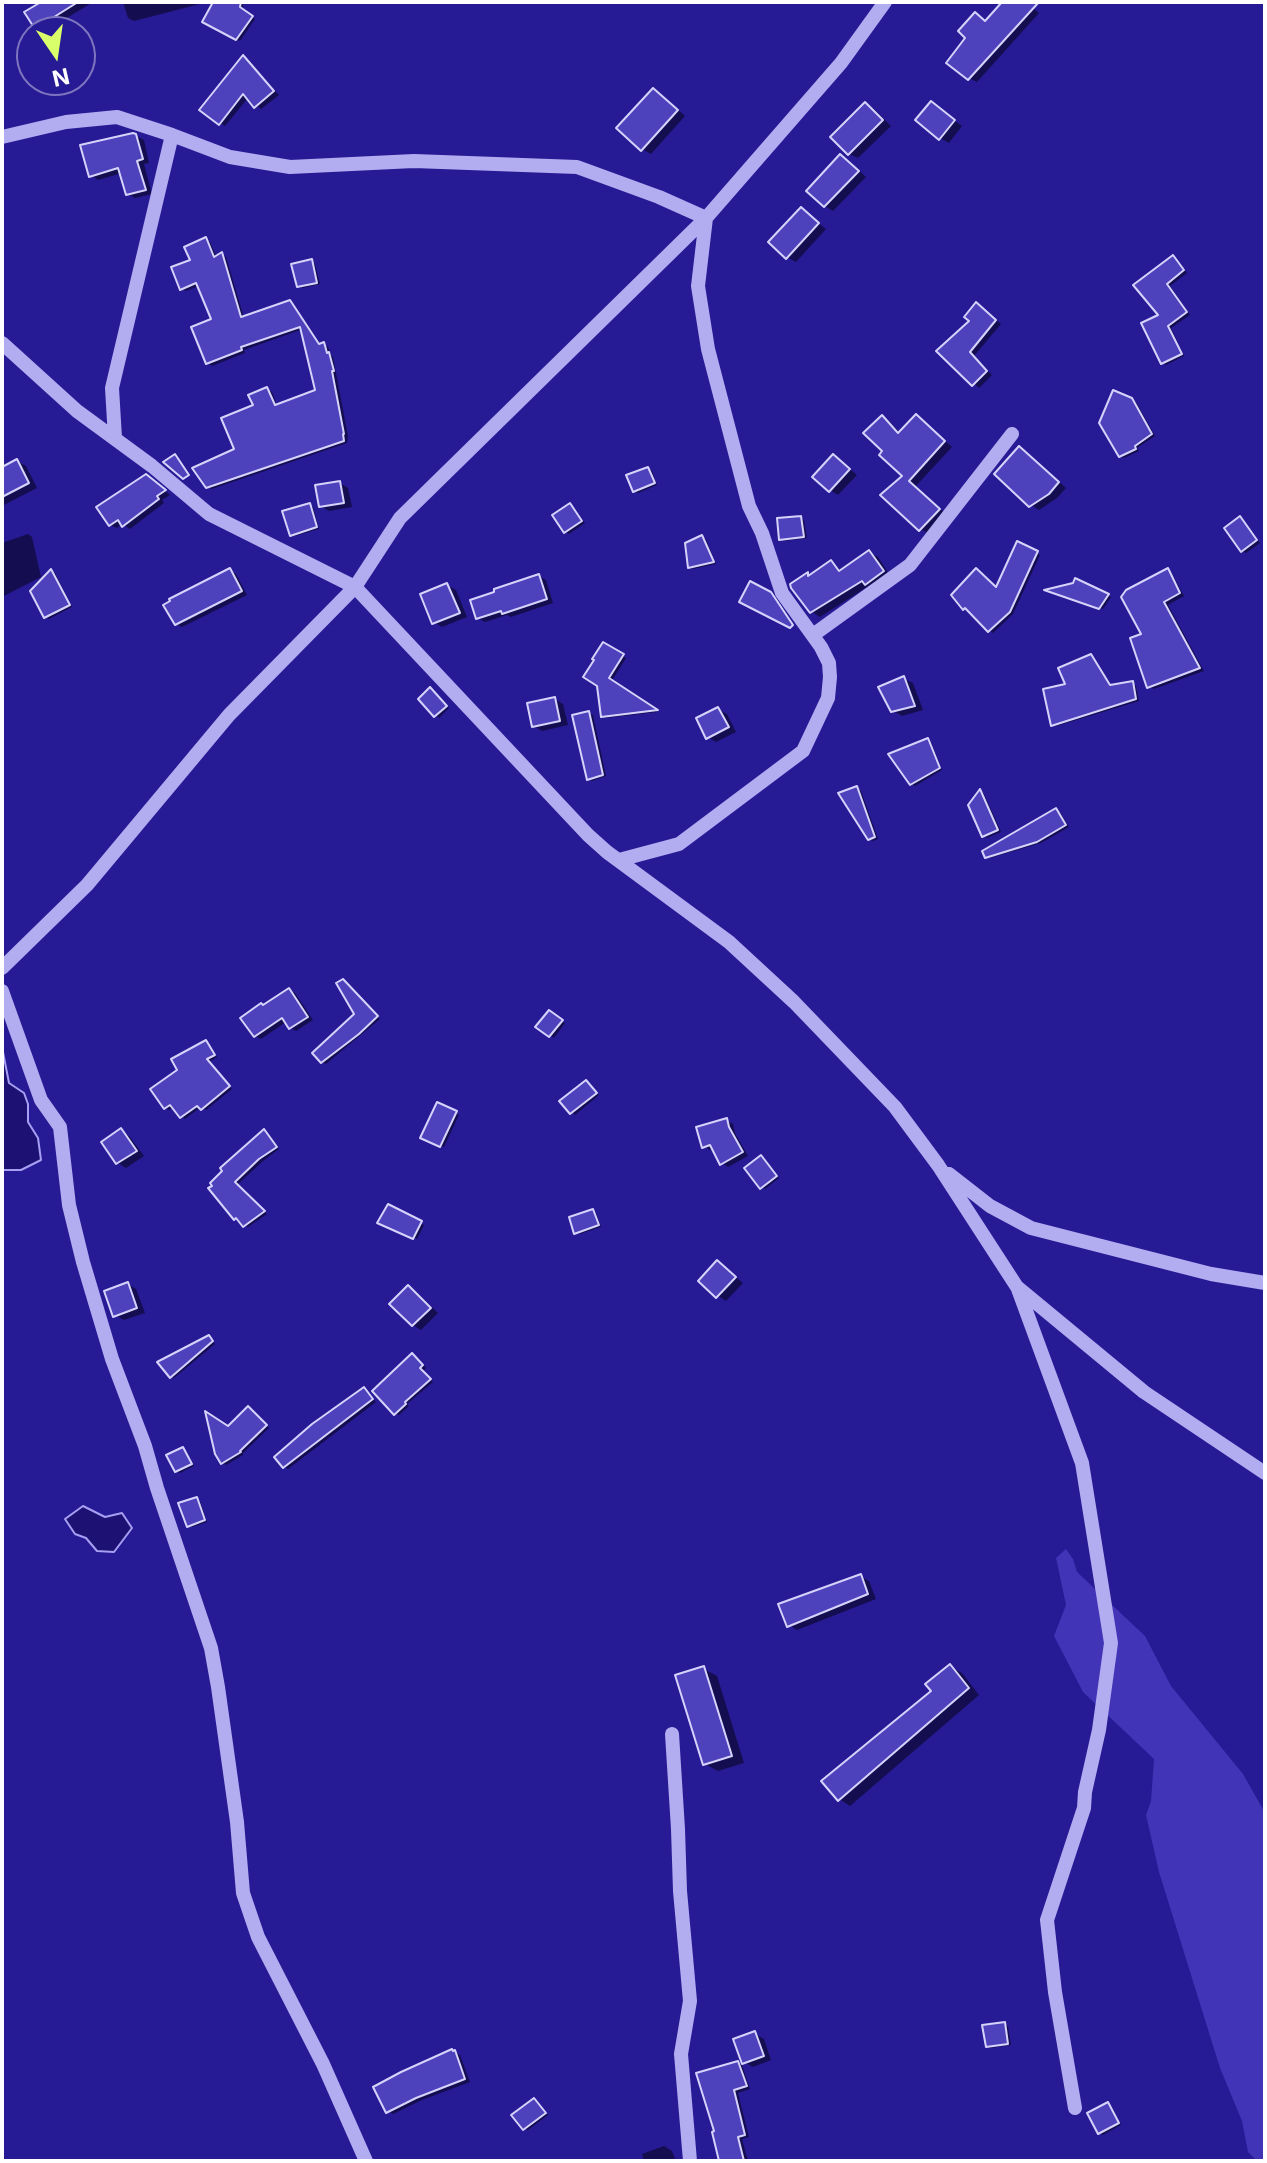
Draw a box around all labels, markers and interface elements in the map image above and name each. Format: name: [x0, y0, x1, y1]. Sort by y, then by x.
north arrow: [16, 16, 96, 96]
text: N: [50, 63, 72, 92]

